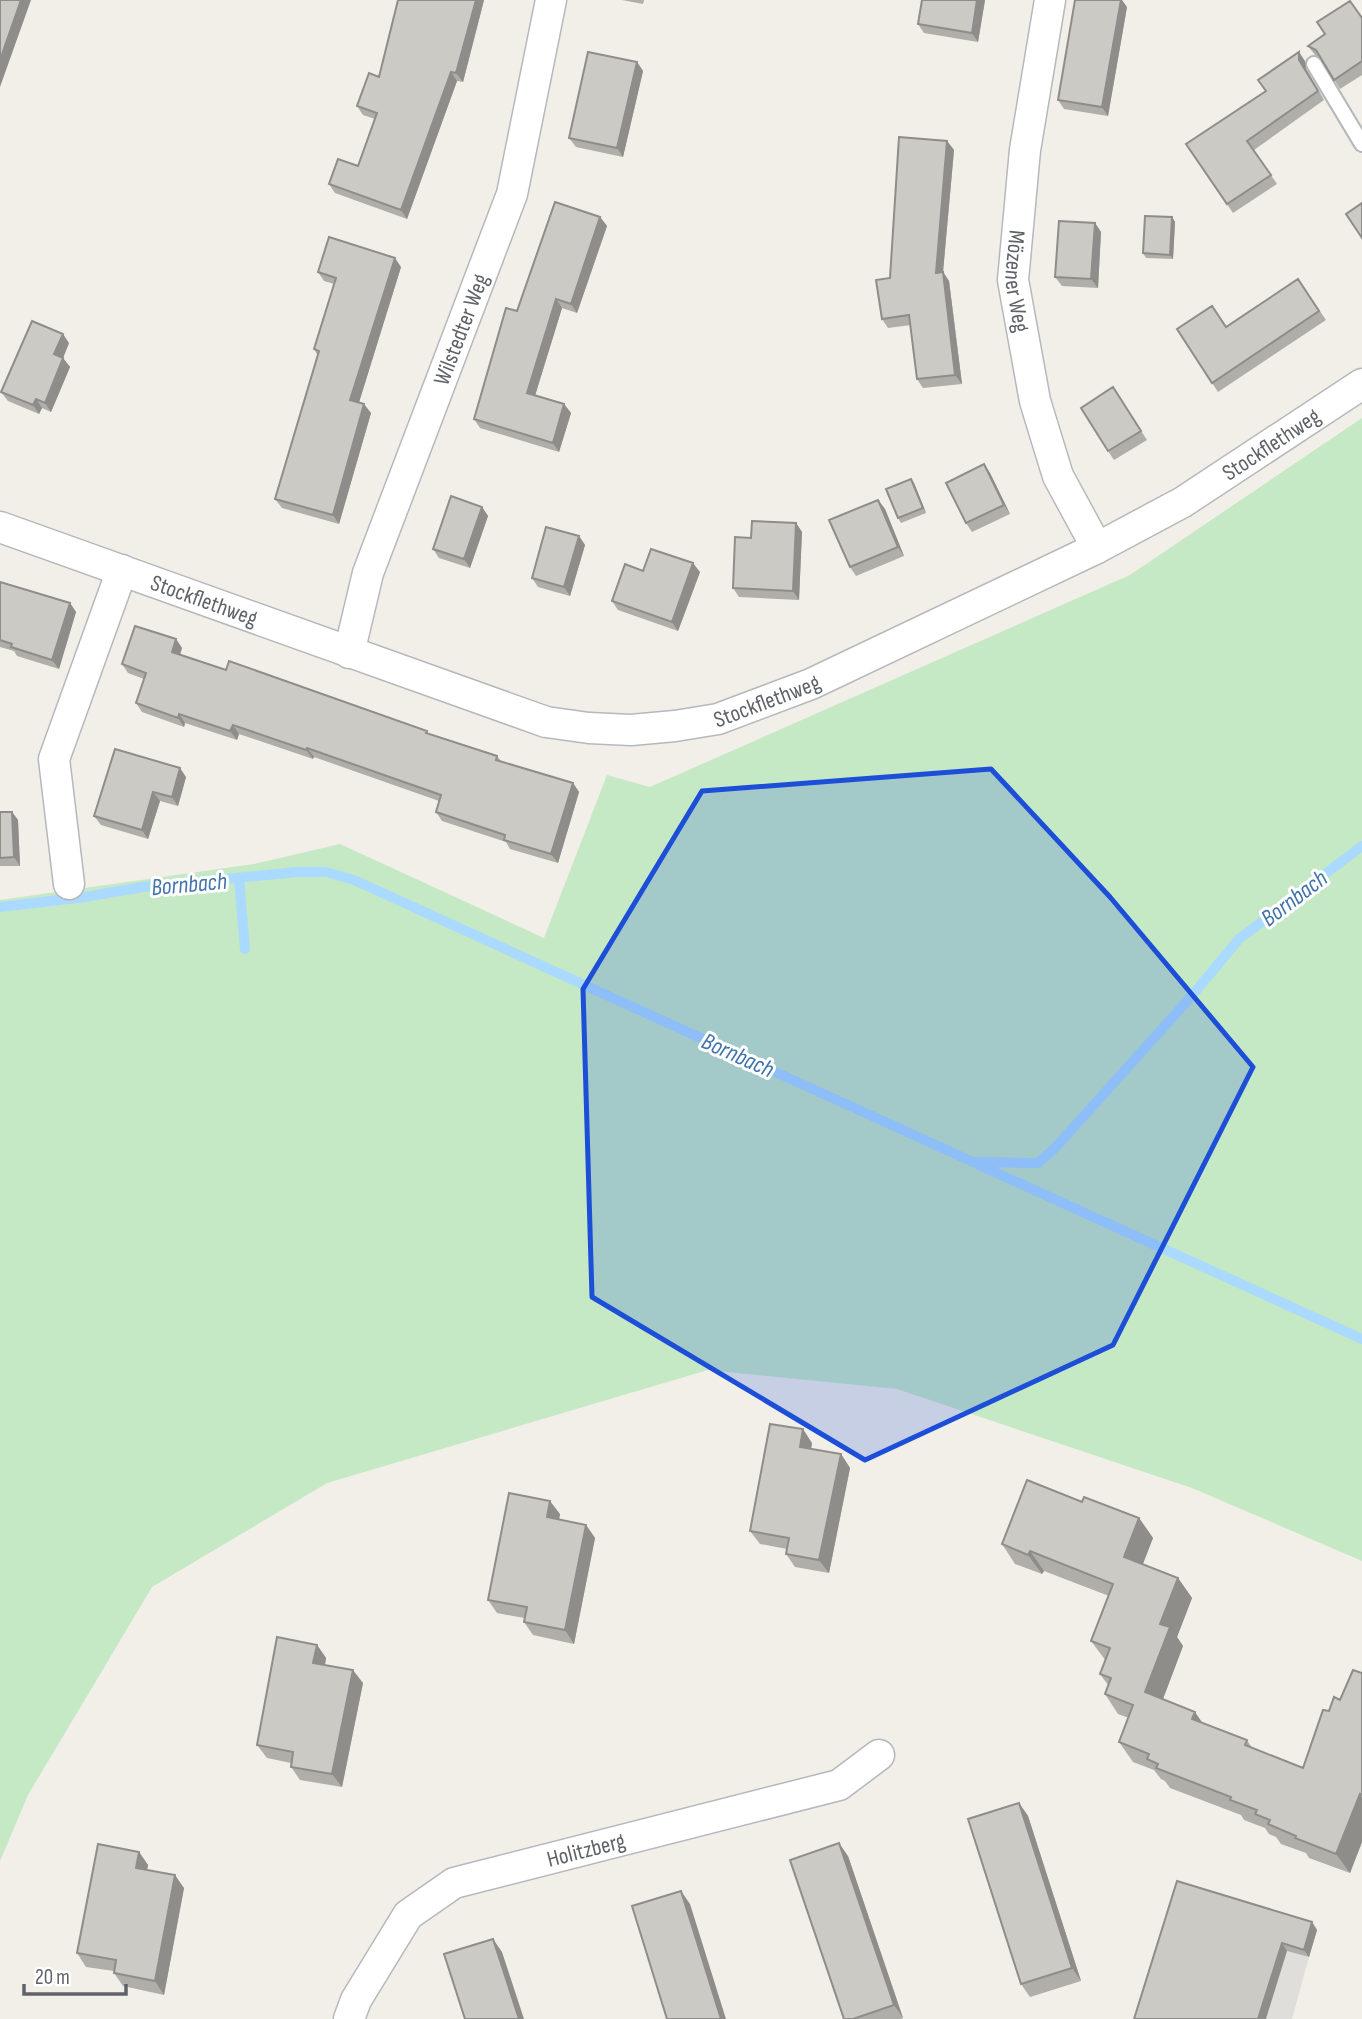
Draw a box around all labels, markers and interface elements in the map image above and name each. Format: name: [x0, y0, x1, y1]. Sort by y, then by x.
street label: Mözener Weg: [998, 229, 1035, 335]
street label: Wilstedter Weg: [428, 270, 495, 389]
street label: Stockflethweg: [1217, 402, 1326, 487]
street label: Stockflethweg: [147, 569, 261, 633]
street label: Stockflethweg: [710, 669, 825, 734]
water label: Bornbach: [1255, 864, 1333, 933]
water label: Bornbach: [150, 867, 228, 902]
water label: Bornbach: [697, 1027, 778, 1084]
street label: Holitzberg: [544, 1827, 628, 1874]
scale bar: [24, 1952, 126, 1996]
text: 20 m: [35, 1965, 70, 1990]

